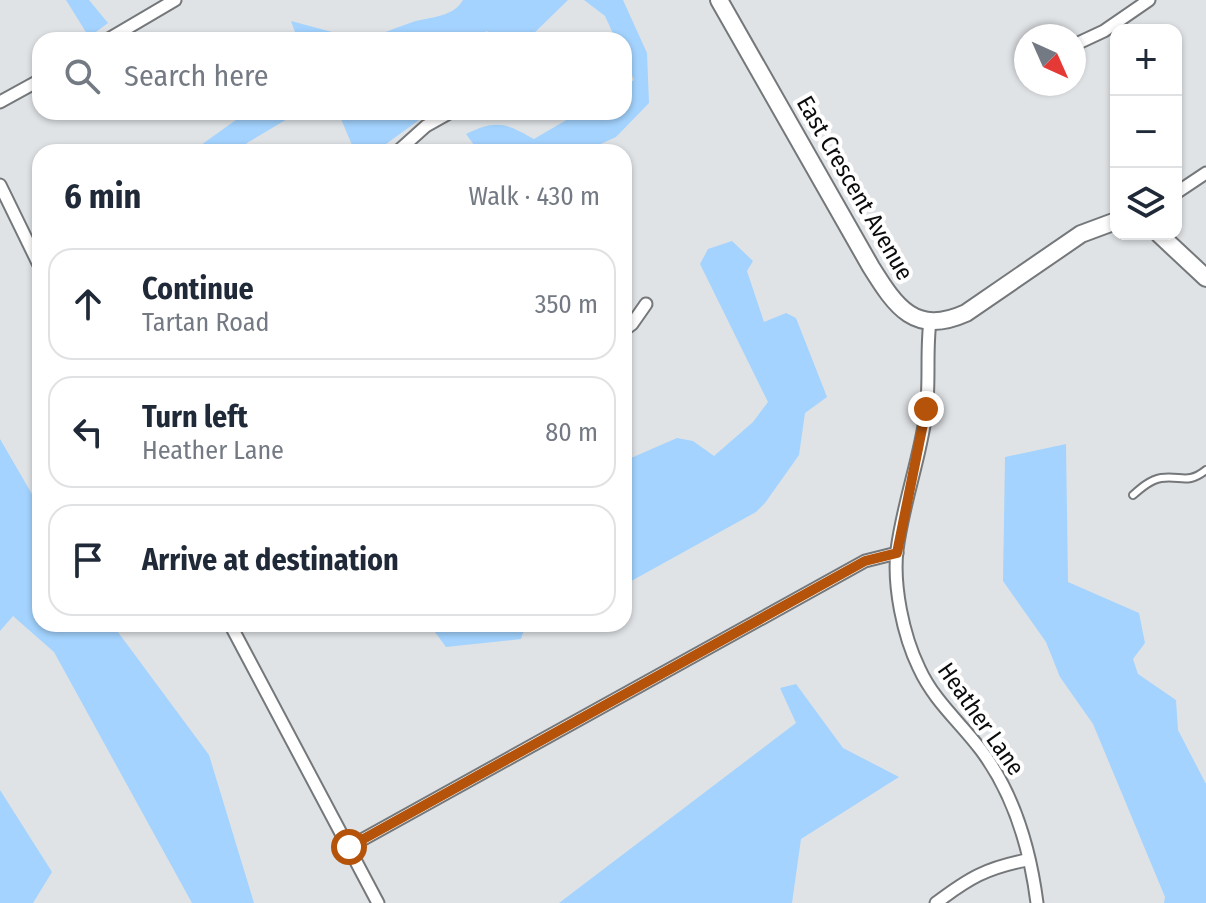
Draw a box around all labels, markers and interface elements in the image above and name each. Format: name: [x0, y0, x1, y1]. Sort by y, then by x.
north arrow: [1014, 24, 1086, 96]
map controls: [1110, 24, 1182, 240]
button: +: [1110, 24, 1182, 96]
search box: [32, 32, 632, 120]
icon: search: [60, 54, 104, 98]
text: Search here: [124, 58, 269, 94]
street label: East Crescent Avenue: [791, 91, 919, 285]
button: −: [1110, 96, 1182, 168]
button: layers: [1110, 168, 1182, 240]
text: 6 min: [64, 176, 141, 217]
text: Walk · 430 m: [469, 181, 600, 212]
text: Continue: [142, 271, 254, 307]
icon: ahead: [66, 282, 110, 326]
text: 350 m: [535, 289, 598, 320]
text: Tartan Road: [142, 307, 269, 338]
route end: [908, 391, 944, 427]
text: Turn left: [142, 399, 248, 435]
icon: left: [66, 410, 110, 454]
text: 80 m: [545, 417, 598, 448]
text: Heather Lane: [142, 435, 284, 466]
icon: arrive: [66, 538, 110, 582]
text: Arrive at destination: [142, 542, 399, 578]
street label: Heather Lane: [932, 657, 1030, 781]
route start: [331, 829, 367, 865]

